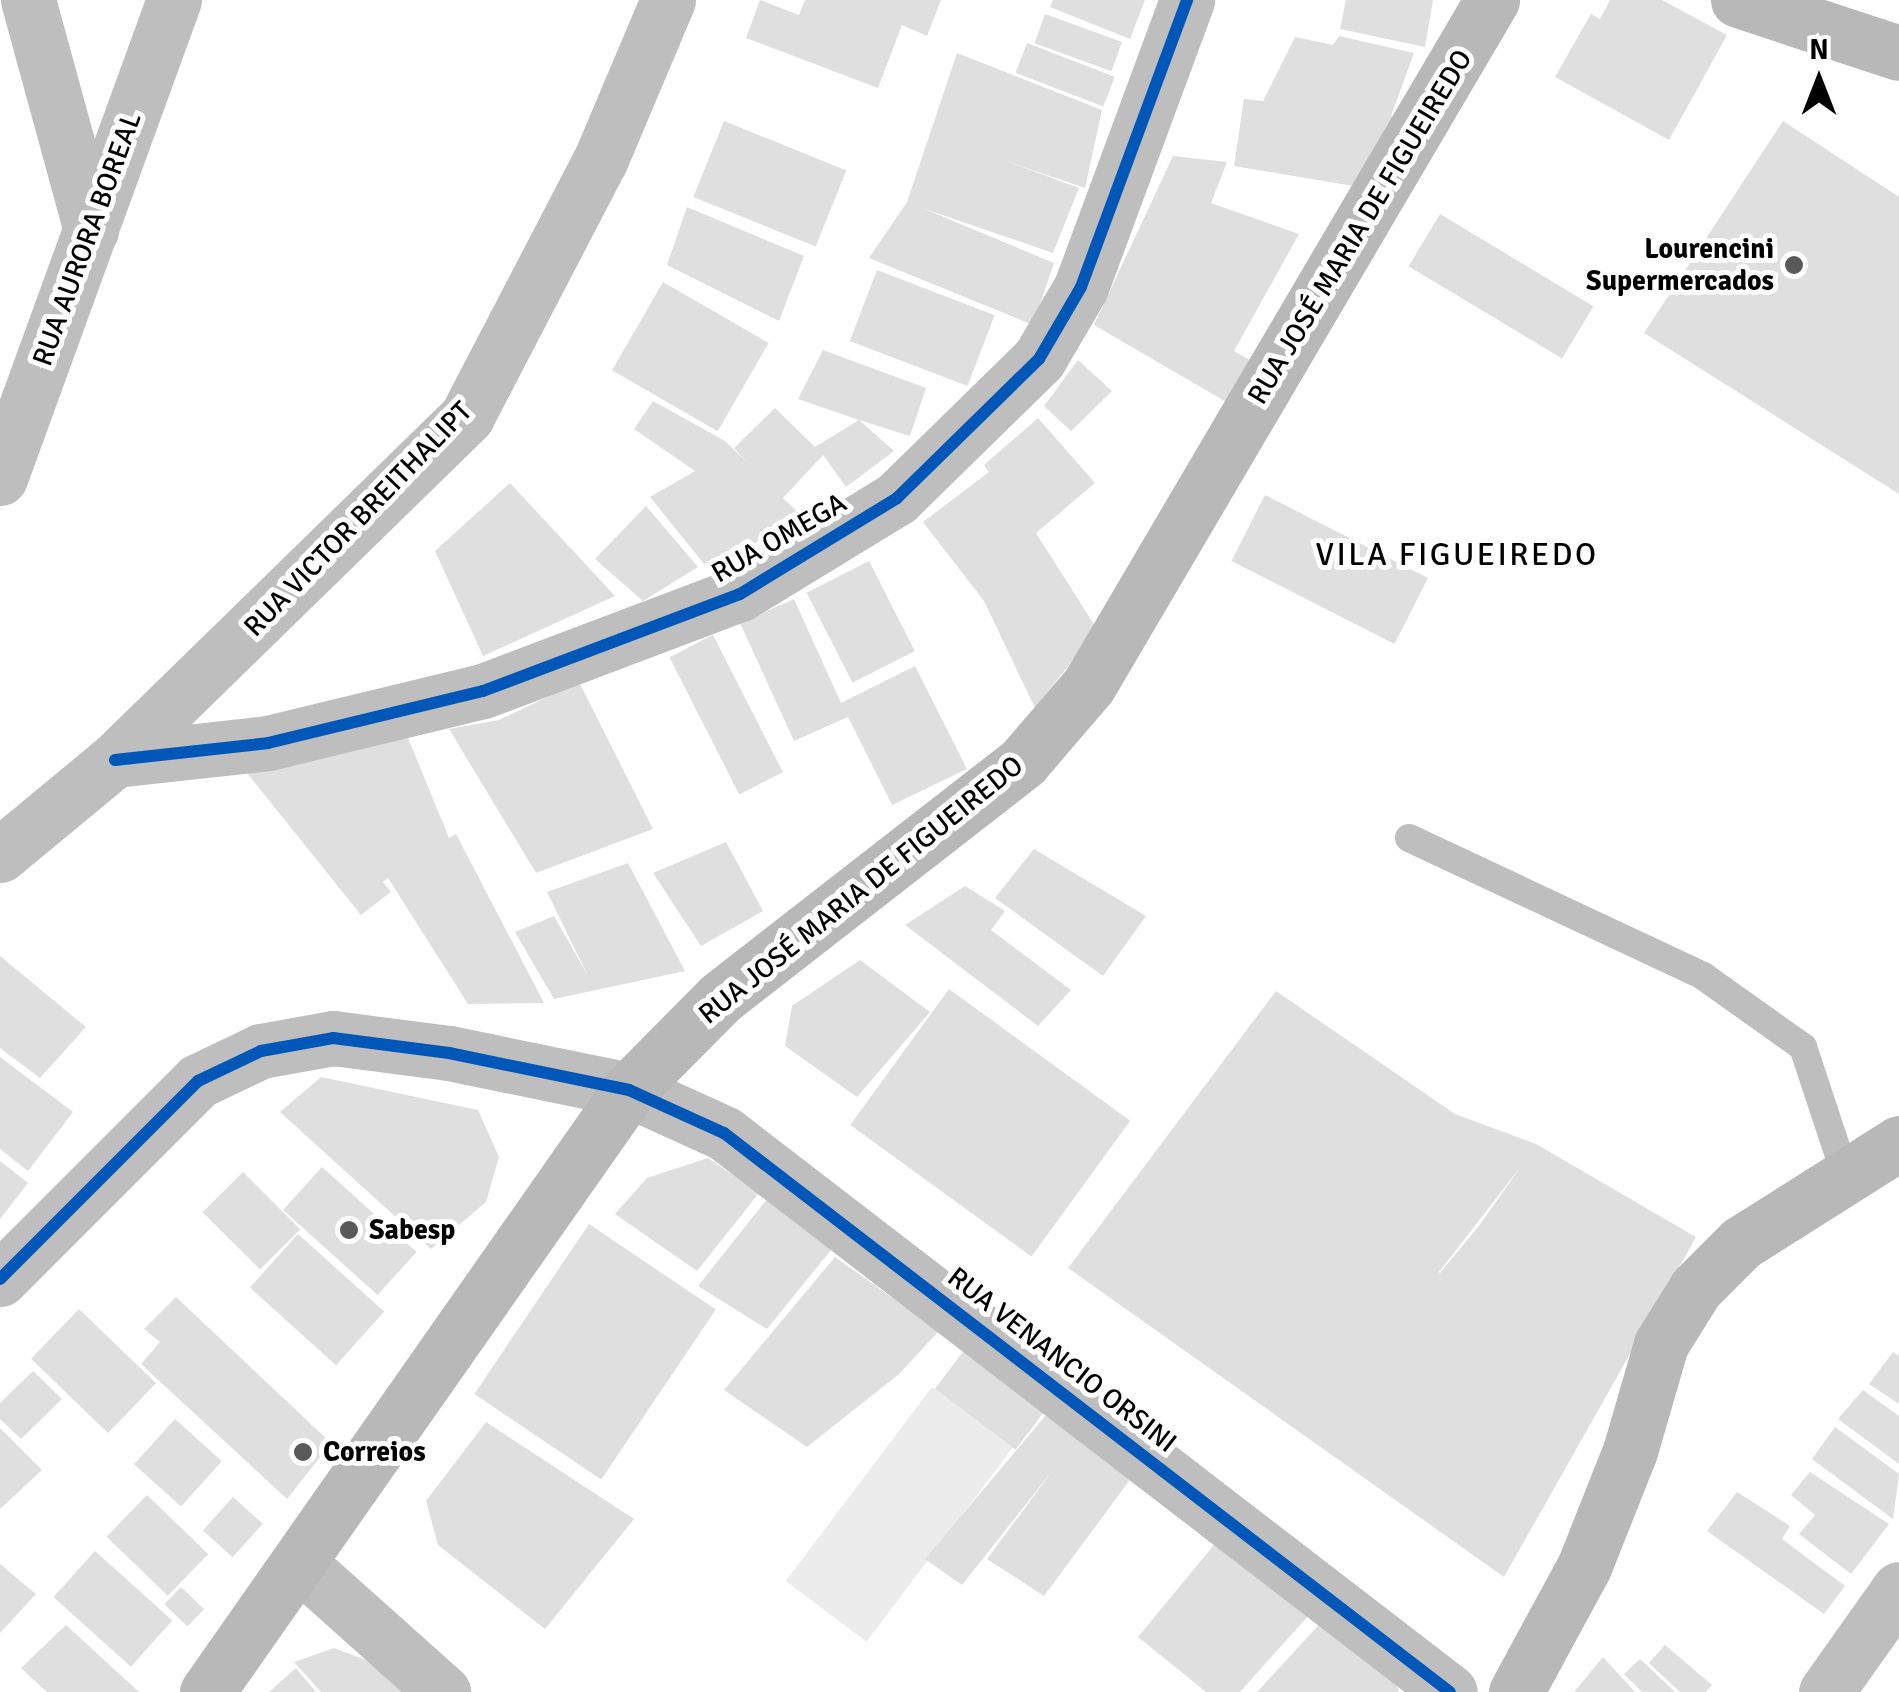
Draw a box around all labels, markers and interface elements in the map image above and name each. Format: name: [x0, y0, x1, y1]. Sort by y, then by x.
north arrow: [1769, 30, 1869, 130]
text: N: [1809, 33, 1829, 67]
street label: RUA JOSÉ MARIA DE FIGUEIREDO: [1241, 44, 1479, 410]
street label: RUA AURORA BOREAL: [25, 108, 149, 370]
place label: Lourencini Supermercados: [1586, 232, 1774, 298]
marker: Lourencini Supermercados: [1783, 254, 1805, 276]
street label: RUA VICTOR BREITHALIPT: [237, 395, 479, 643]
street label: RUA OMEGA: [706, 486, 852, 590]
district label: VILA FIGUEIREDO: [1316, 536, 1598, 574]
street label: RUA JOSÉ MARIA DE FIGUEIREDO: [692, 749, 1030, 1031]
place label: Sabesp: [369, 1213, 455, 1247]
marker: Sabesp: [338, 1219, 360, 1241]
street label: RUA VENANCIO ORSINI: [941, 1260, 1183, 1460]
place label: Correios: [323, 1435, 426, 1469]
marker: Correios: [292, 1441, 314, 1463]

